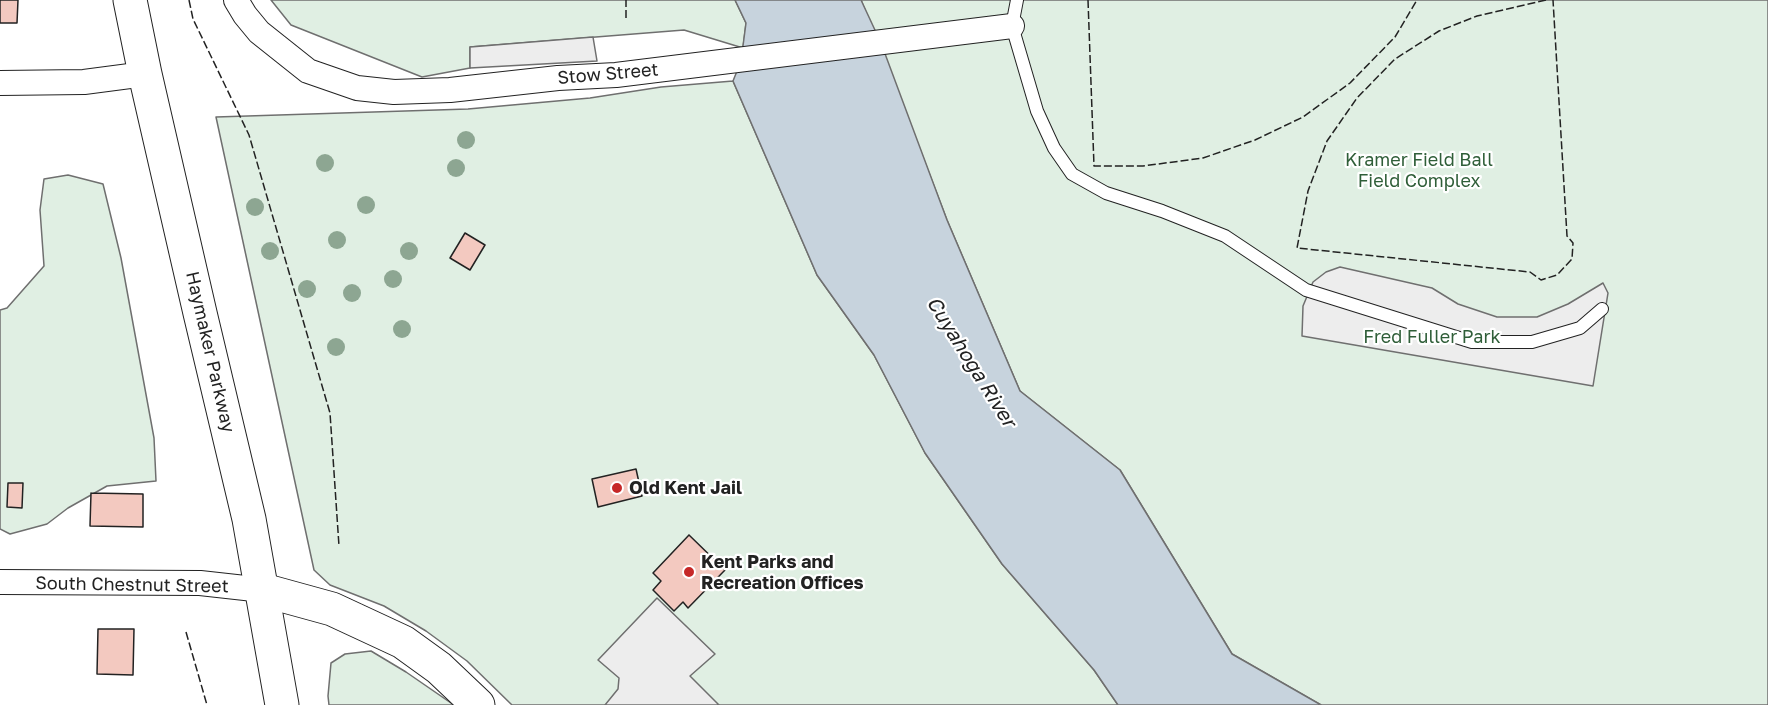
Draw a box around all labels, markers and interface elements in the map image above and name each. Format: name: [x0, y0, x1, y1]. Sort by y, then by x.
street label: Stow Street: [557, 59, 659, 89]
park label: Kramer Field Ball Field Complex: [1345, 149, 1493, 192]
street label: Haymaker Parkway: [181, 269, 239, 435]
water label: Cuyahoga River: [921, 292, 1021, 432]
park label: Fred Fuller Park: [1363, 326, 1501, 348]
place label: Old Kent Jail: [629, 477, 742, 499]
marker: Old Kent Jail: [610, 481, 624, 495]
place label: Kent Parks and Recreation Offices: [701, 551, 864, 594]
marker: Kent Parks and Recreation Offices: [682, 565, 696, 579]
street label: South Chestnut Street: [35, 573, 229, 597]

